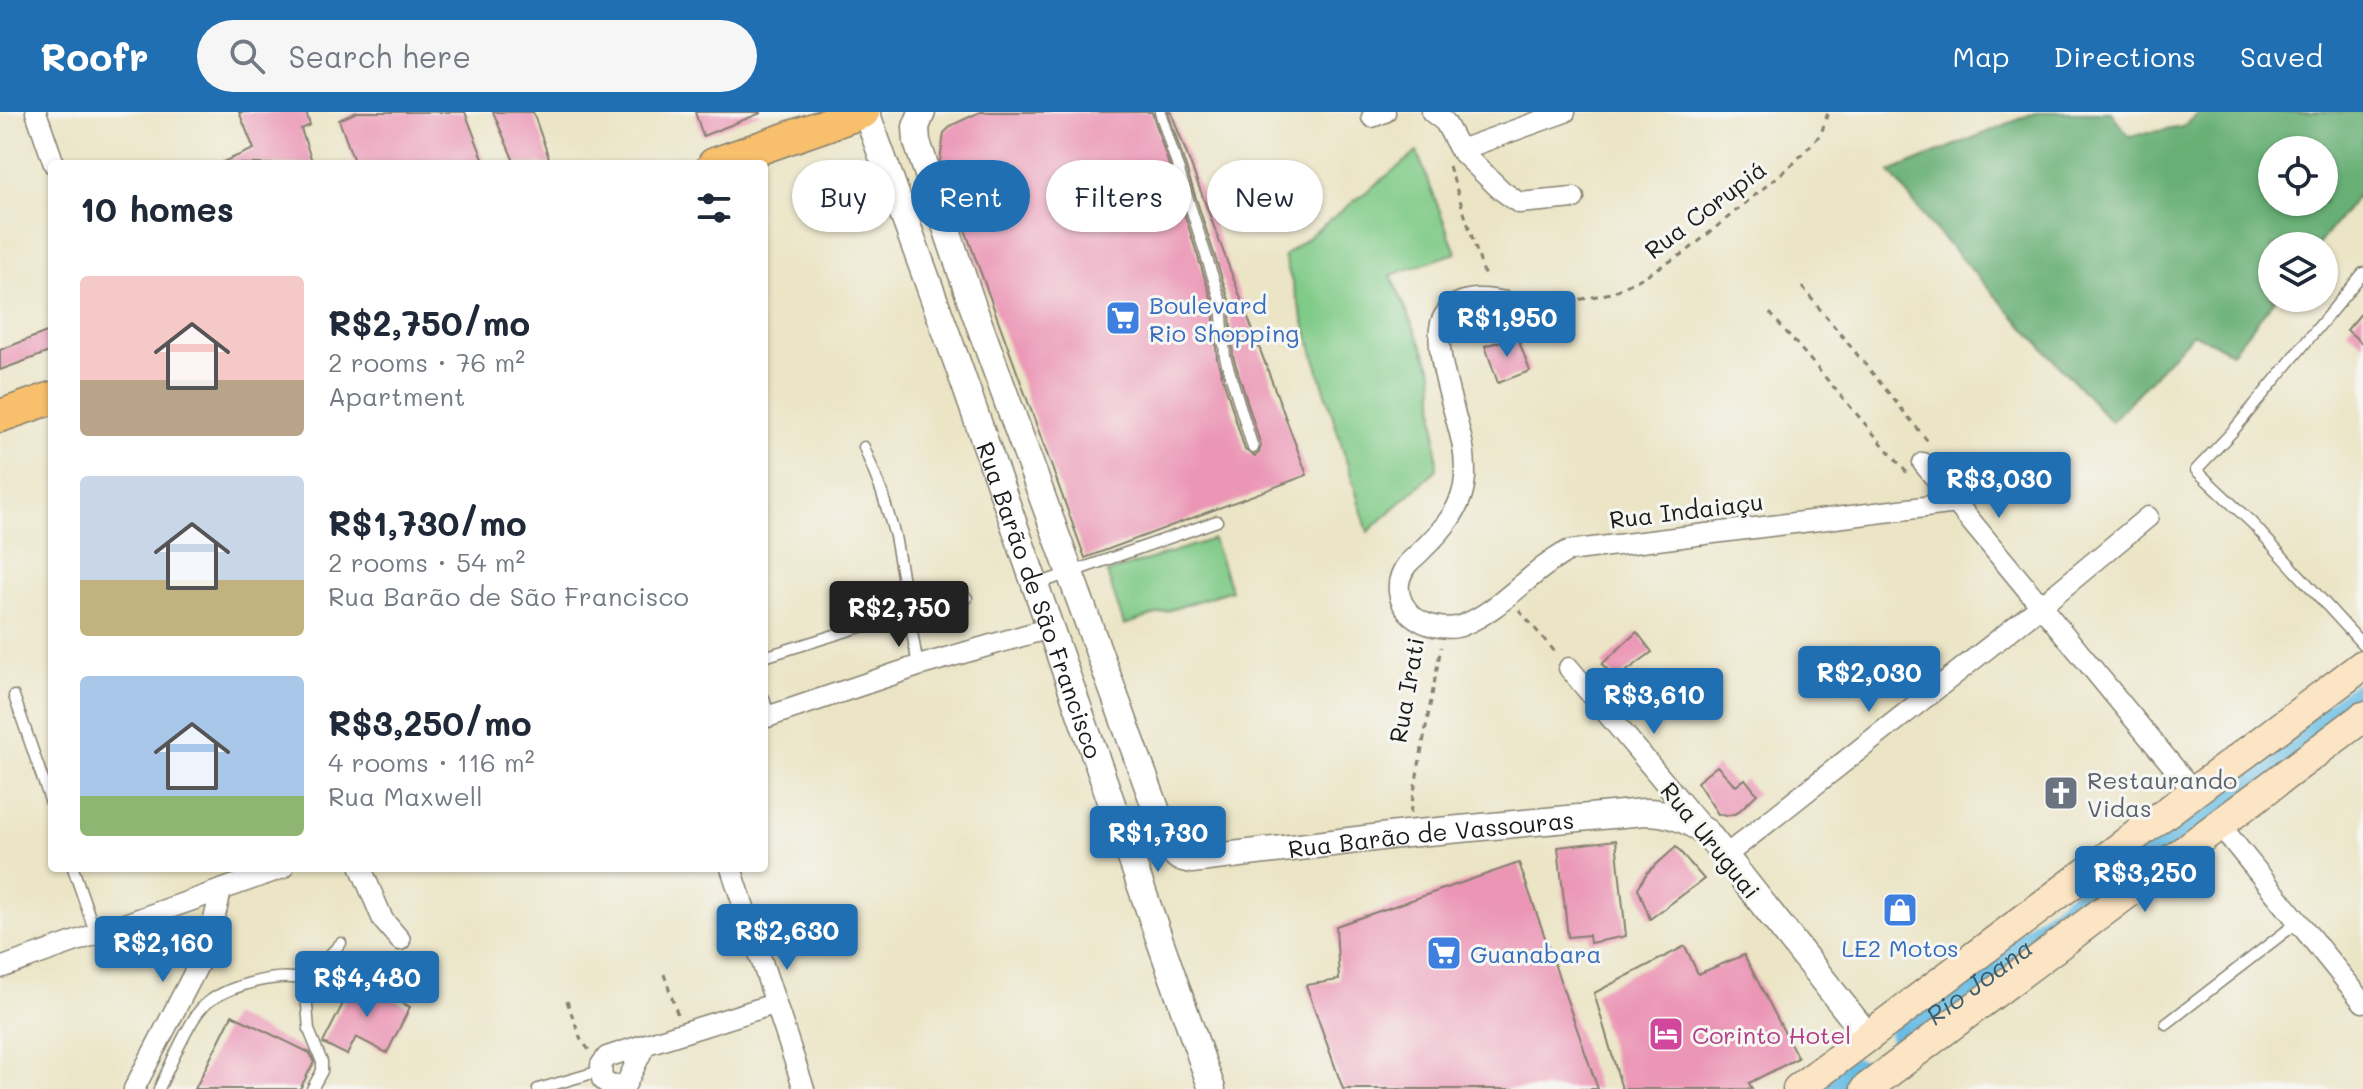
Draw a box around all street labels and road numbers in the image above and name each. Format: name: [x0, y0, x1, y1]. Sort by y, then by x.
street label: Rua Corupiá: [1638, 153, 1772, 265]
street label: Rua Barão de São Francisco: [971, 437, 1110, 762]
street label: Rua Indaiaçu: [1607, 485, 1765, 535]
street label: Rua Irati: [1381, 635, 1431, 745]
street label: Rua Uruguai: [1654, 775, 1768, 905]
street label: Rua Barão de Vassouras: [1286, 803, 1576, 864]

